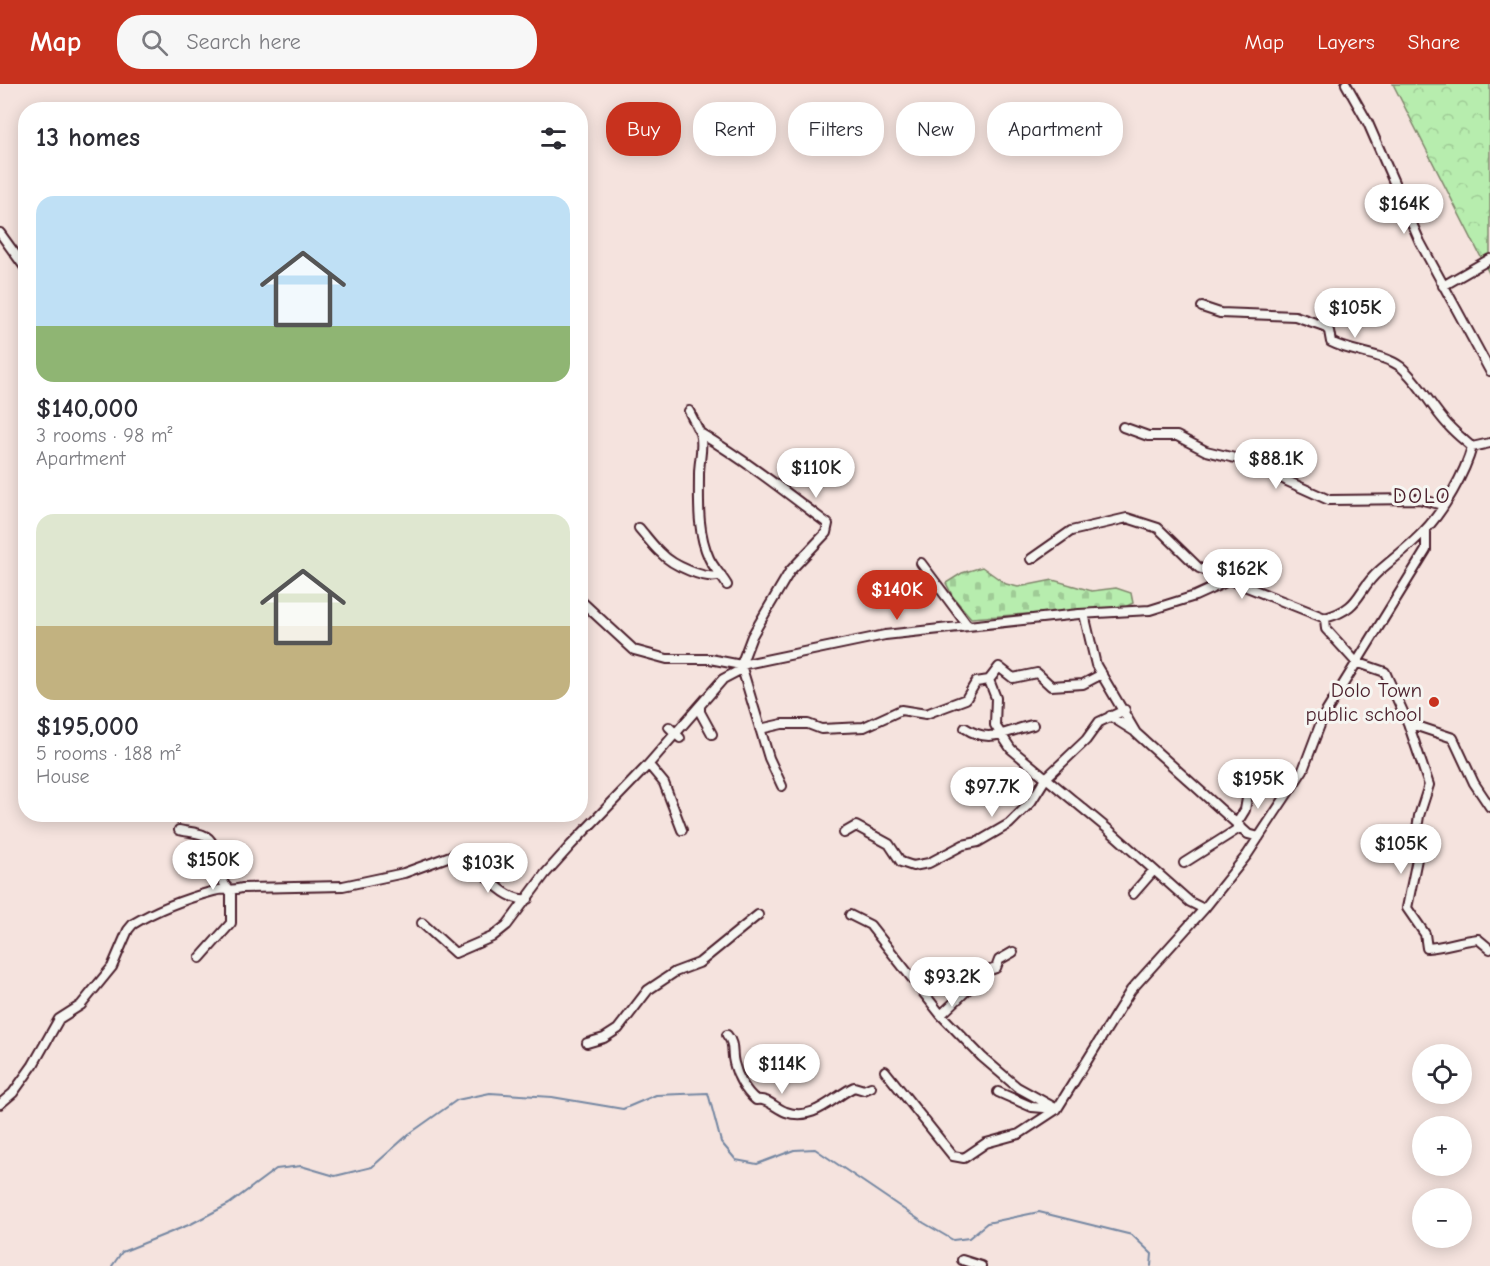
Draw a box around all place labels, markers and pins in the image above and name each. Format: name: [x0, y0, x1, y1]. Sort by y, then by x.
pin: $164K: [1362, 184, 1446, 235]
pin: $105K: [1313, 288, 1397, 339]
pin: $88.1K: [1227, 439, 1325, 490]
pin: $110K: [774, 448, 858, 499]
pin: $162K: [1200, 549, 1284, 600]
pin: $140K: [855, 570, 939, 621]
place label: Dolo Town public school: [1306, 678, 1422, 726]
marker: Dolo Town public school: [1427, 695, 1441, 709]
pin: $195K: [1216, 759, 1300, 810]
pin: $97.7K: [943, 767, 1041, 818]
pin: $105K: [1359, 824, 1443, 875]
pin: $150K: [171, 840, 255, 891]
pin: $103K: [446, 843, 530, 894]
pin: $93.2K: [903, 957, 1001, 1008]
pin: $114K: [740, 1044, 824, 1095]

